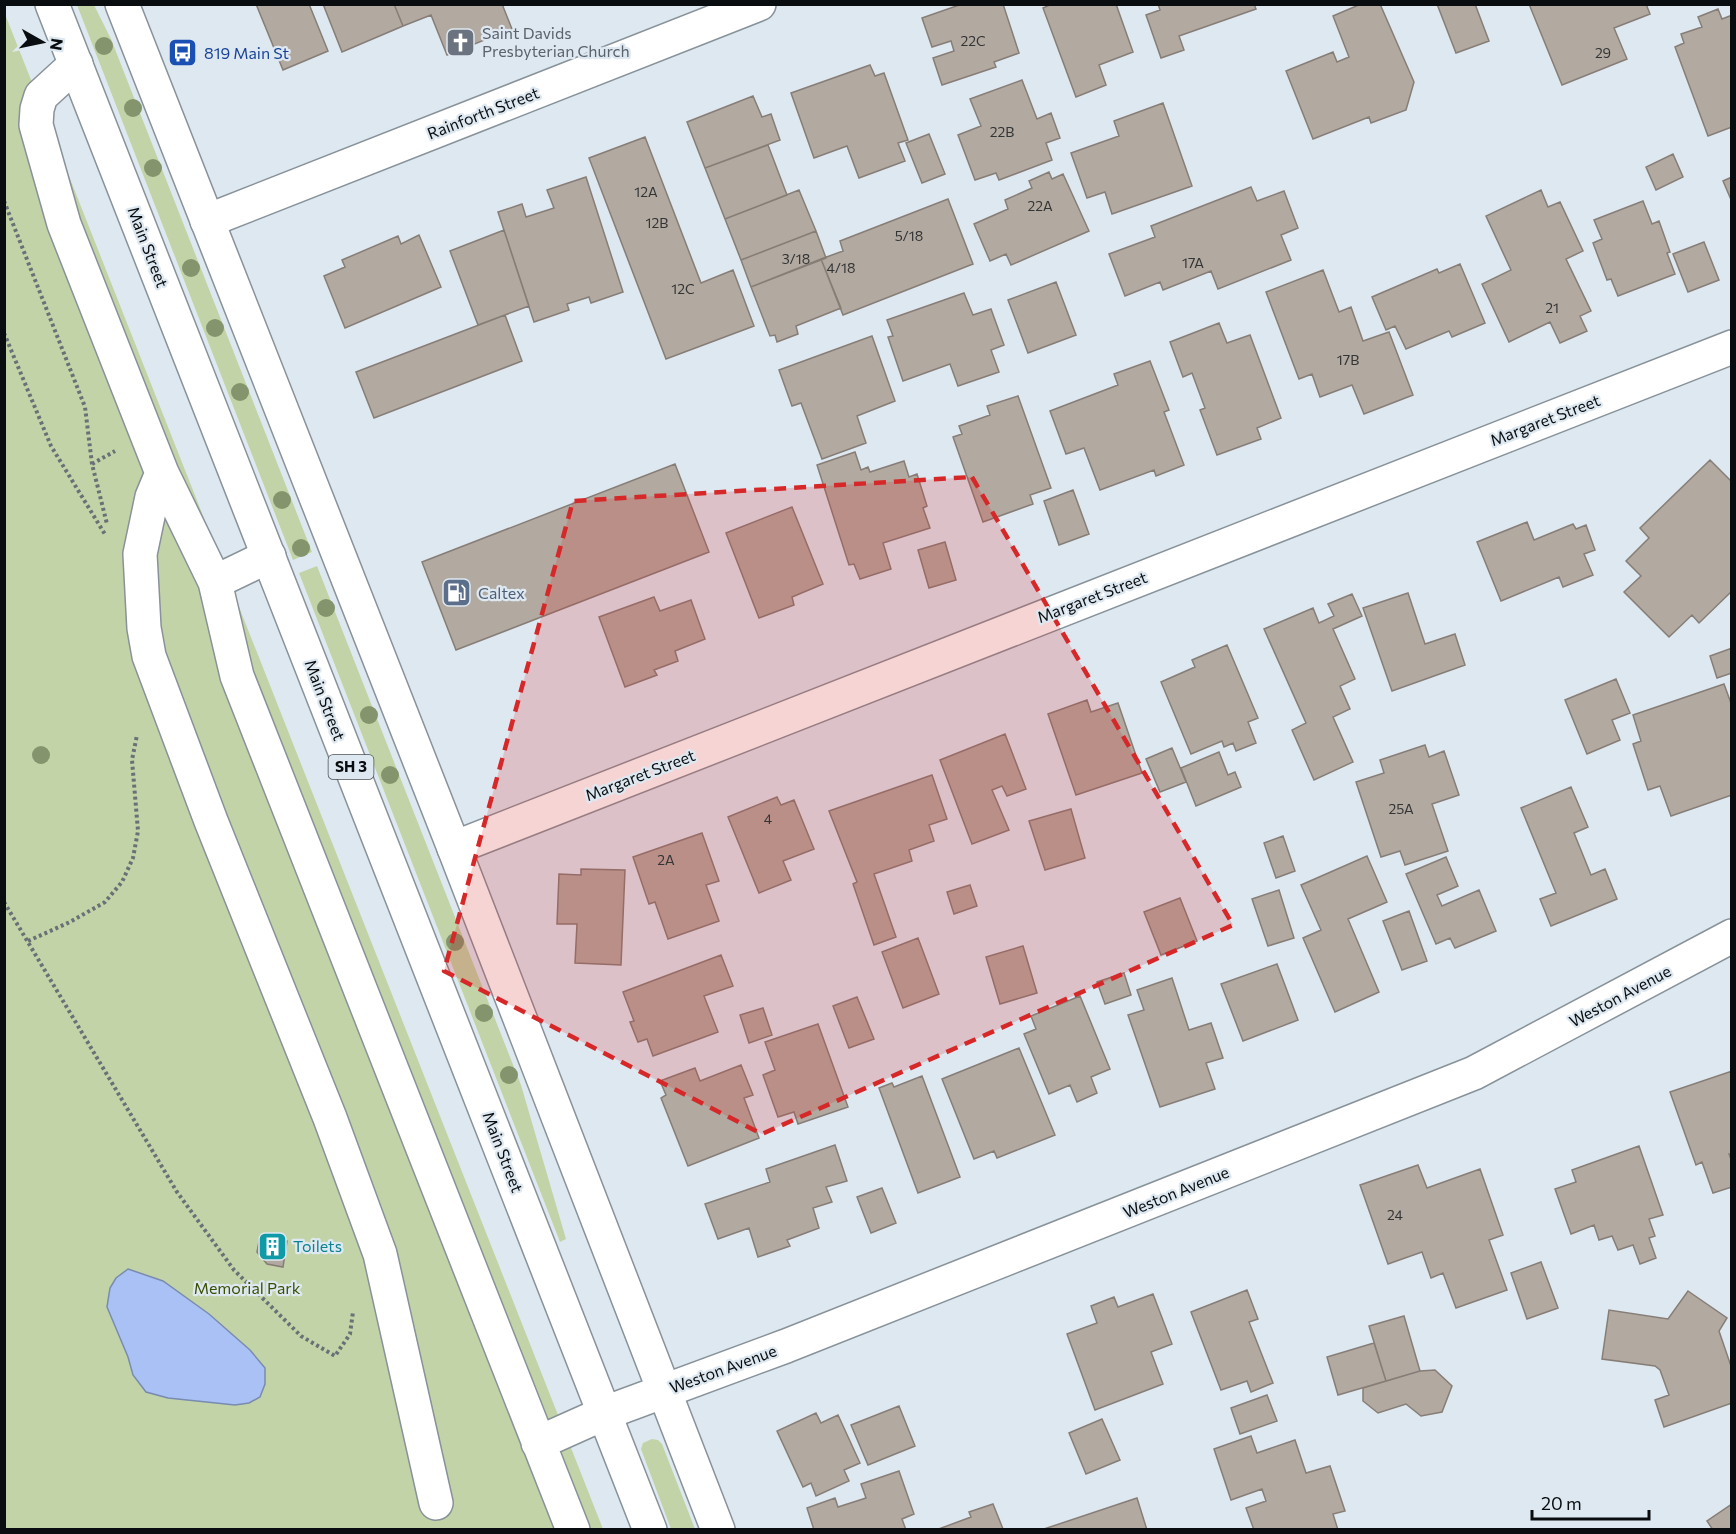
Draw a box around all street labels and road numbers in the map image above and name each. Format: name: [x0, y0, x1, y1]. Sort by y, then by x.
street label: Rainforth Street: [424, 82, 542, 143]
street label: Main Street: [124, 204, 173, 290]
street label: Margaret Street: [1487, 390, 1603, 449]
street label: Margaret Street: [1034, 567, 1150, 626]
street label: Main Street: [301, 657, 350, 743]
street label: Margaret Street: [582, 745, 698, 804]
road number: SH 3: [328, 755, 374, 779]
street label: Weston Avenue: [1566, 961, 1674, 1030]
street label: Main Street: [479, 1109, 528, 1195]
street label: Weston Avenue: [1120, 1162, 1232, 1221]
street label: Weston Avenue: [667, 1340, 779, 1397]

